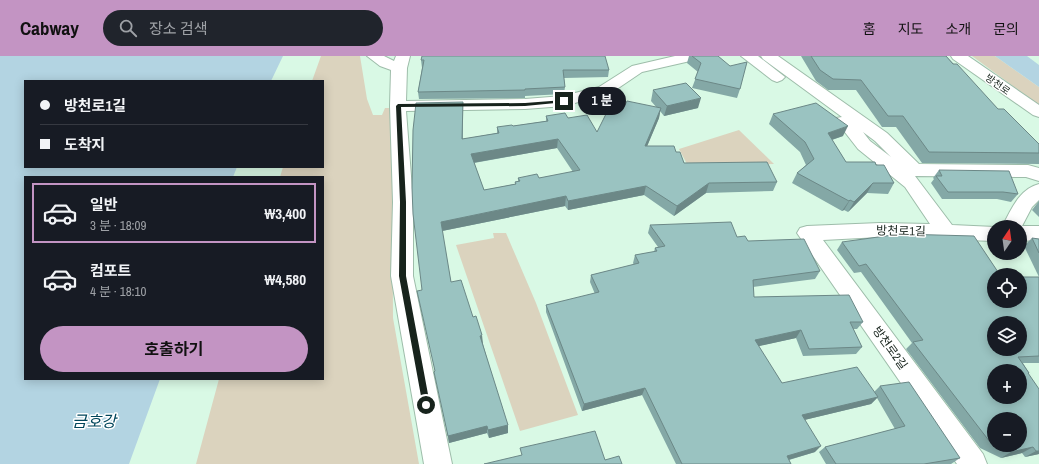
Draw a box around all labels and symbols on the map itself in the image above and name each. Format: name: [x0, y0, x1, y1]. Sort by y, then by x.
street label: 방천로: [983, 71, 1013, 98]
callout: 1 분: [578, 87, 626, 115]
route end: [555, 92, 573, 110]
north arrow: [987, 220, 1027, 260]
street label: 방천로1길: [876, 223, 926, 239]
street label: 방천로2길: [869, 323, 911, 373]
route start: [417, 396, 435, 414]
water label: 금호강: [72, 410, 118, 432]

